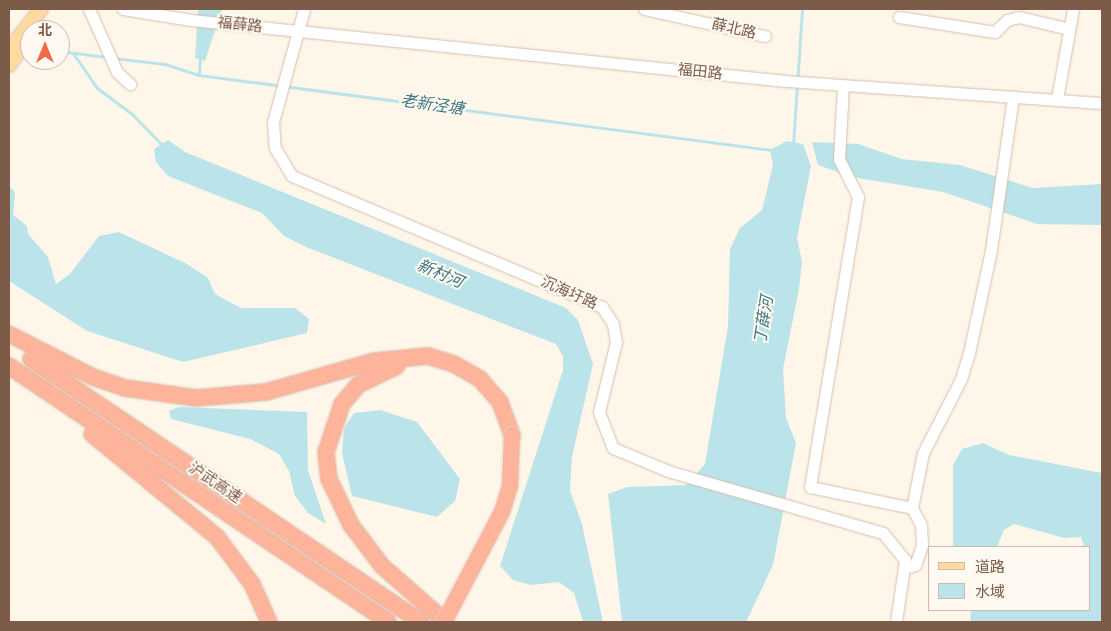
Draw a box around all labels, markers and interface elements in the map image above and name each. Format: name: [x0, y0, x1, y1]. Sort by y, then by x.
street label: 福薛路: [217, 14, 263, 36]
street label: 薛北路: [710, 15, 758, 43]
north arrow: [20, 20, 70, 70]
text: 北: [38, 22, 52, 39]
street label: 福田路: [677, 61, 723, 83]
water label: 老新泾塘: [399, 91, 465, 119]
water label: 新村河: [414, 256, 466, 292]
street label: 沉海圩路: [538, 273, 600, 313]
water label: 丁薛河: [751, 295, 777, 345]
street label: 沪武高速: [185, 459, 245, 507]
legend: [928, 546, 1091, 611]
text: 道路: [975, 558, 1005, 576]
text: 水域: [975, 583, 1005, 601]

